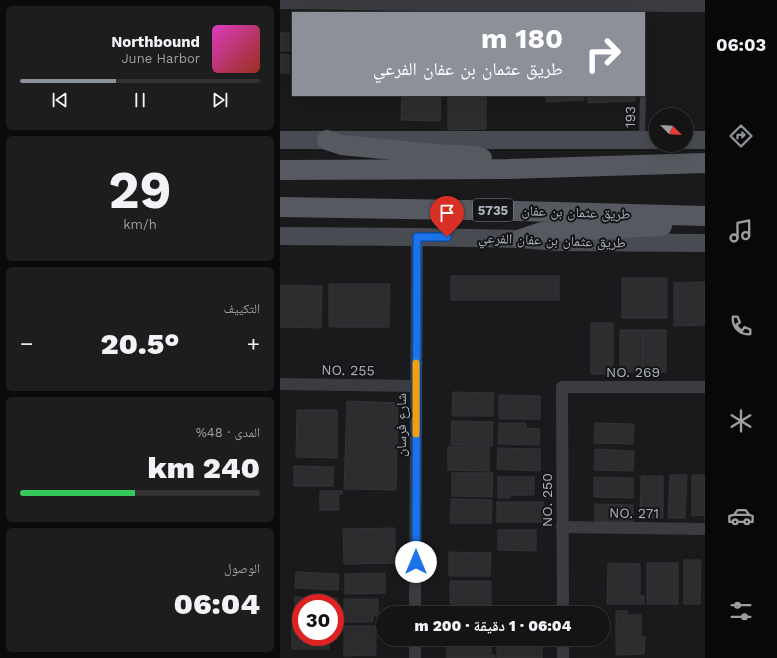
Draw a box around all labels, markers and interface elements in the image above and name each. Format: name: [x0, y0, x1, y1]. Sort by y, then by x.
text: 180 m: [481, 22, 563, 55]
icon: right: [577, 28, 629, 80]
text: Northbound: [111, 33, 200, 51]
text: 06:03: [716, 34, 766, 55]
text: June Harbor: [121, 51, 200, 66]
text: طريق عثمان بن عفان الفرعي: [373, 58, 563, 79]
icon: previous: [49, 89, 71, 111]
icon: pause: [129, 89, 151, 111]
icon: next: [209, 89, 231, 111]
street label: 193: [622, 106, 638, 128]
north arrow: [649, 108, 693, 152]
map controls: [649, 108, 693, 152]
icon: directions: [727, 122, 755, 150]
text: 29: [108, 160, 172, 221]
pin: [430, 196, 464, 237]
road number: 5735: [473, 199, 513, 221]
icon: arrive: [436, 202, 458, 224]
street label: طريق عثمان بن عفان: [521, 202, 631, 224]
text: km/h: [123, 217, 157, 232]
icon: music: [727, 217, 755, 245]
street label: طريق عثمان بن عفان الفرعي: [478, 229, 626, 254]
text: التكييف: [224, 301, 260, 316]
icon: phone: [727, 312, 755, 340]
text: 20.5°: [100, 326, 180, 361]
text: −: [20, 331, 33, 356]
text: +: [247, 331, 260, 356]
street label: NO. 255: [321, 362, 375, 378]
street label: NO. 269: [606, 364, 660, 380]
street label: شارع فرسان: [393, 393, 411, 457]
icon: climate: [727, 407, 755, 435]
text: المدى · 48%: [196, 425, 260, 440]
text: 240 km: [147, 450, 260, 485]
street label: NO. 250: [539, 473, 555, 527]
icon: car: [727, 502, 755, 530]
street label: NO. 271: [609, 505, 659, 521]
position arrow: [395, 541, 437, 583]
text: الوصول: [224, 561, 260, 576]
text: 06:04: [173, 586, 260, 621]
speed limit sign: 30: [292, 594, 344, 646]
icon: filters: [727, 597, 755, 625]
text: 06:04 · 1 دقيقة · 200 m: [415, 617, 571, 635]

